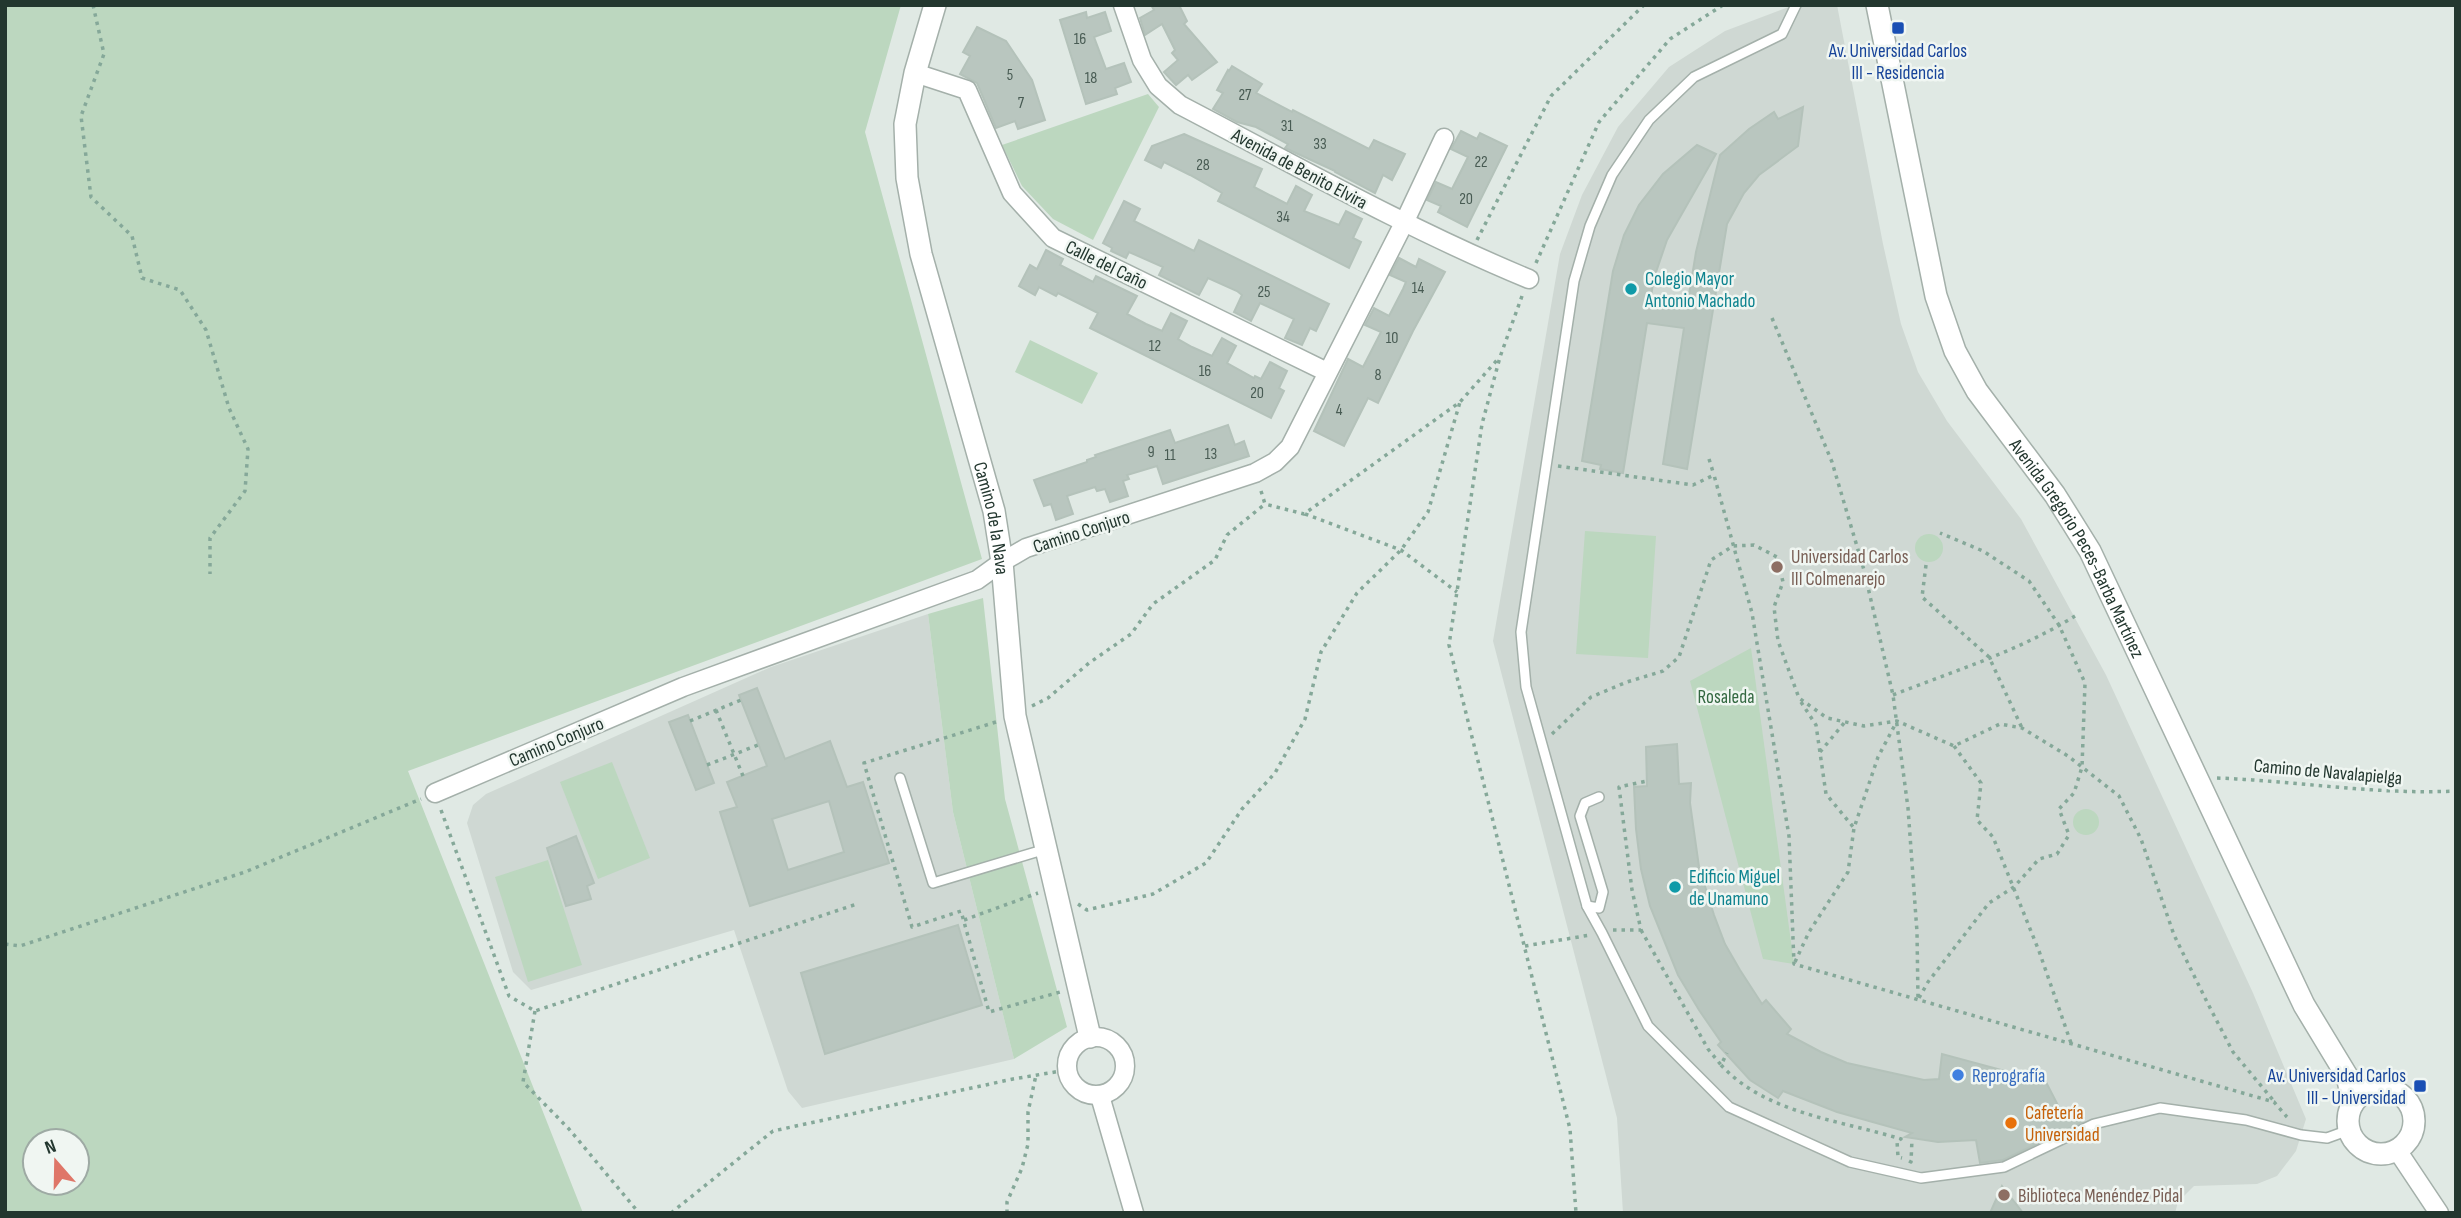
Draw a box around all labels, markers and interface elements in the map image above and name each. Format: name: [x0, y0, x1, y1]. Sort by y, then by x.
marker: Av. Universidad Carlos III - Residencia: [1890, 20, 1906, 36]
house number: 16: [1074, 30, 1086, 49]
place label: Av. Universidad Carlos III - Residencia: [1828, 40, 1967, 85]
house number: 5: [1007, 66, 1013, 85]
house number: 18: [1085, 69, 1097, 88]
house number: 27: [1238, 86, 1252, 105]
house number: 7: [1018, 94, 1025, 113]
house number: 31: [1281, 117, 1294, 136]
street label: Avenida de Benito Elvira: [1227, 123, 1371, 215]
house number: 33: [1313, 135, 1327, 154]
house number: 22: [1474, 153, 1488, 172]
house number: 28: [1196, 156, 1210, 175]
house number: 20: [1459, 190, 1473, 209]
house number: 34: [1276, 208, 1290, 227]
street label: Calle del Caño: [1062, 236, 1151, 295]
place label: Colegio Mayor Antonio Machado: [1644, 268, 1755, 313]
house number: 14: [1412, 279, 1424, 298]
marker: Colegio Mayor Antonio Machado: [1623, 281, 1639, 297]
house number: 25: [1257, 283, 1271, 302]
house number: 10: [1386, 329, 1398, 348]
house number: 12: [1149, 337, 1161, 356]
house number: 16: [1199, 362, 1211, 381]
house number: 8: [1374, 366, 1382, 385]
house number: 20: [1250, 384, 1264, 403]
house number: 4: [1336, 401, 1343, 420]
street label: Avenida Gregorio Peces-Barba Martínez: [2003, 434, 2149, 662]
house number: 9: [1147, 443, 1155, 462]
house number: 13: [1205, 445, 1217, 464]
house number: 11: [1164, 446, 1176, 465]
street label: Camino de la Nava: [968, 459, 1013, 576]
street label: Camino Conjuro: [1030, 506, 1133, 559]
place label: Universidad Carlos III Colmenarejo: [1791, 546, 1909, 591]
marker: Universidad Carlos III Colmenarejo: [1769, 559, 1785, 575]
park label: Rosaleda: [1698, 686, 1754, 709]
street label: Camino Conjuro: [506, 712, 607, 773]
street label: Camino de Navalapielga: [2253, 755, 2403, 790]
place label: Edificio Miguel de Unamuno: [1689, 866, 1780, 911]
marker: Edificio Miguel de Unamuno: [1667, 879, 1683, 895]
place label: Reprografía: [1972, 1065, 2045, 1088]
place label: Av. Universidad Carlos III - Universidad: [2267, 1065, 2406, 1110]
marker: Reprografía: [1950, 1067, 1966, 1083]
marker: Av. Universidad Carlos III - Universidad: [2412, 1078, 2428, 1094]
place label: Cafetería Universidad: [2025, 1102, 2100, 1147]
marker: Cafetería Universidad: [2003, 1115, 2019, 1131]
north arrow: [21, 1127, 91, 1197]
text: N: [42, 1135, 59, 1160]
place label: Biblioteca Menéndez Pidal: [2018, 1185, 2183, 1208]
marker: Biblioteca Menéndez Pidal: [1996, 1187, 2012, 1203]

